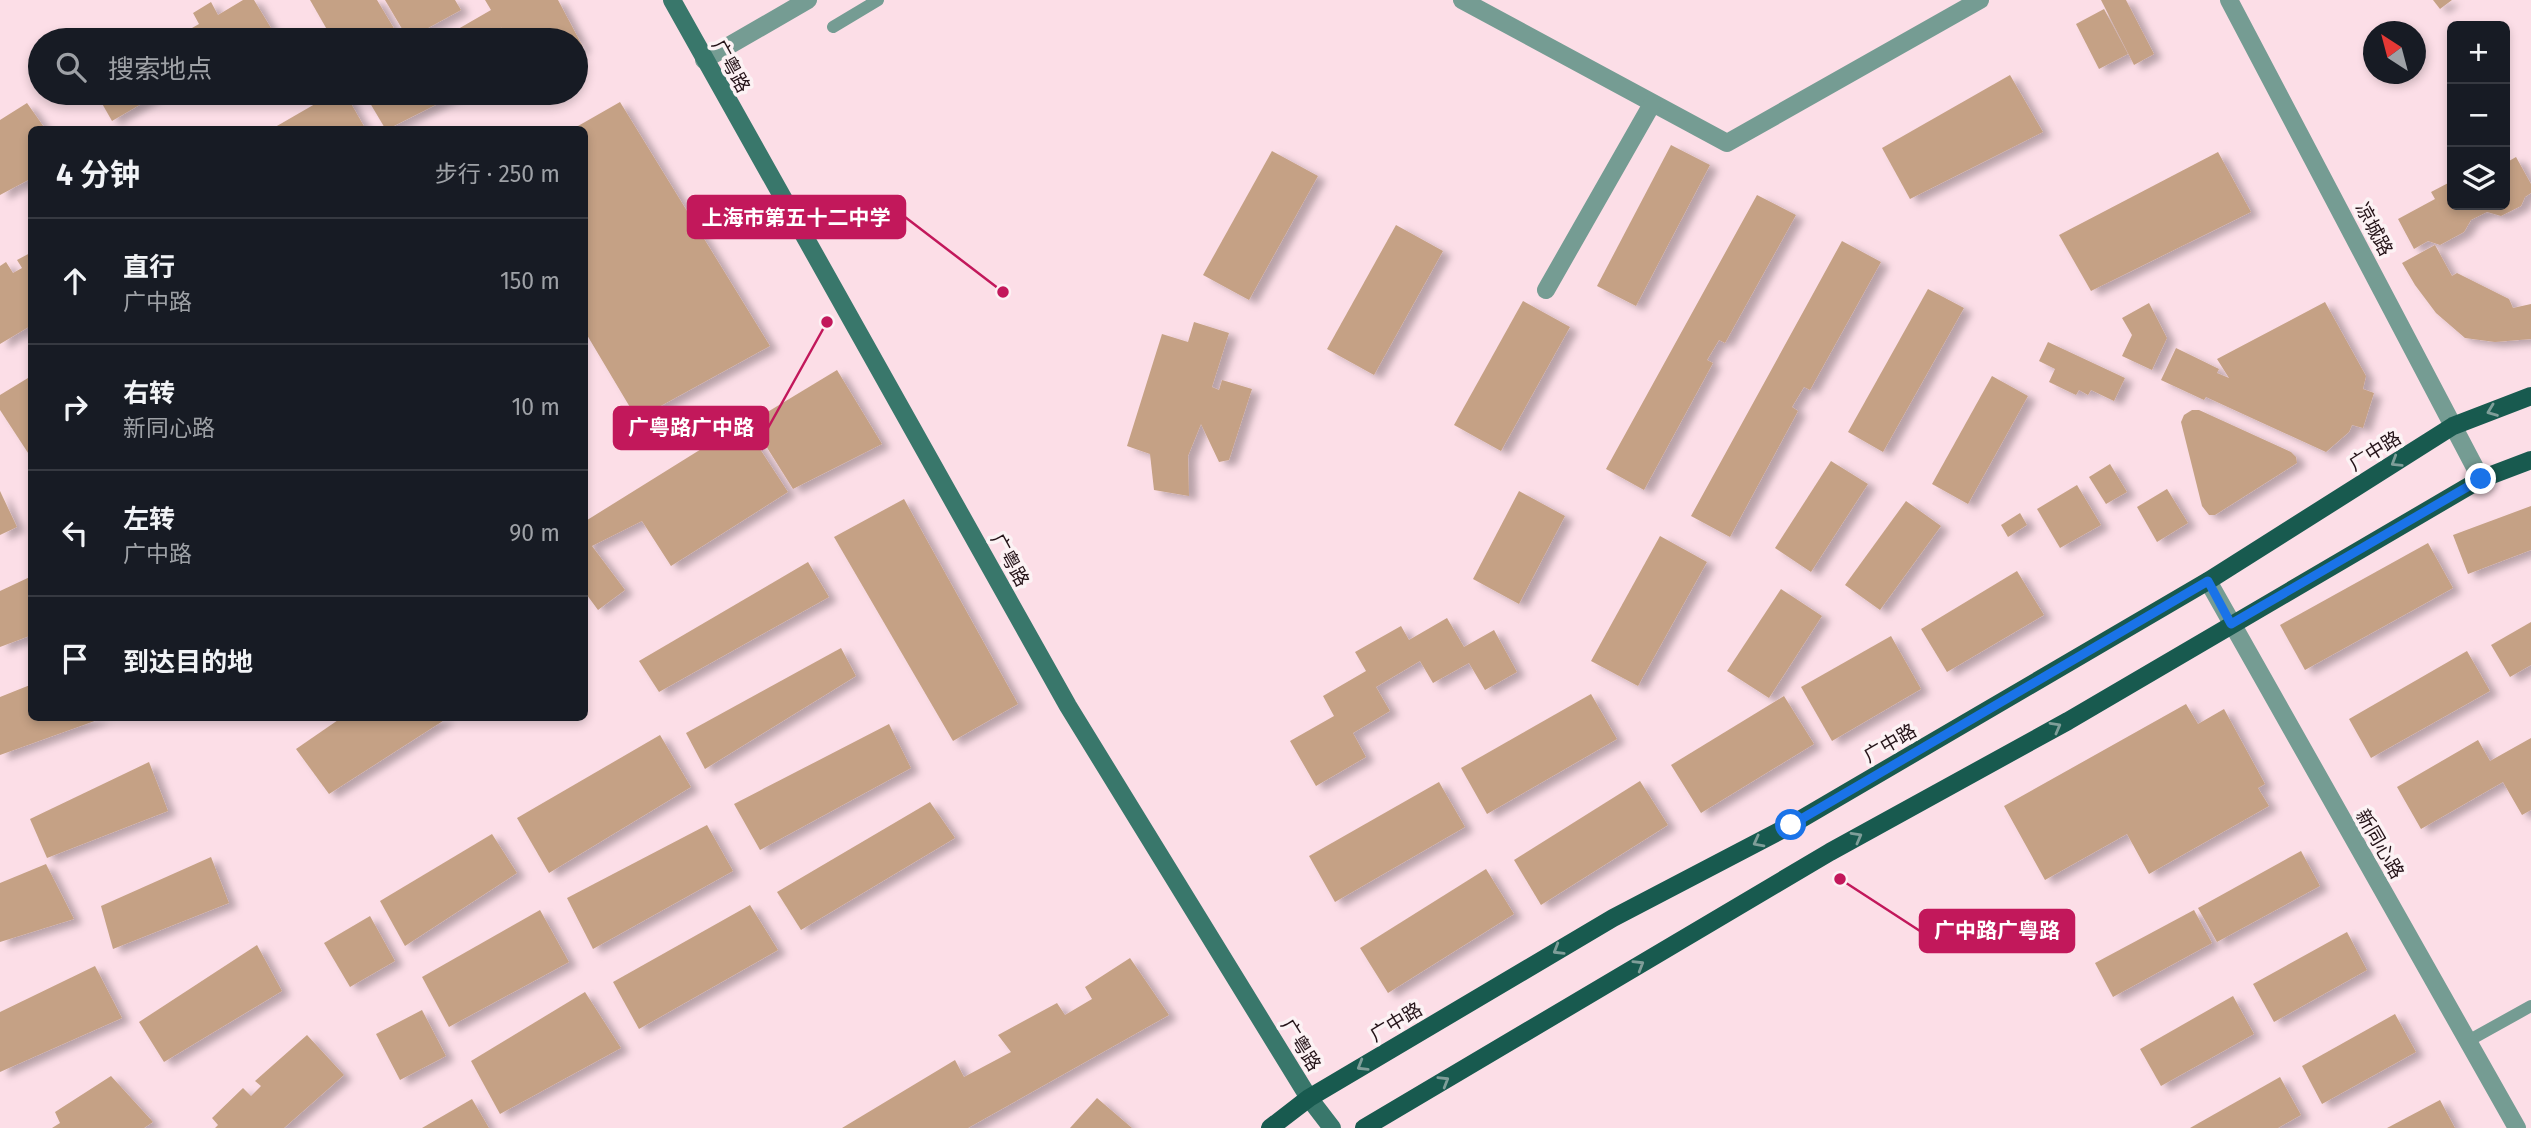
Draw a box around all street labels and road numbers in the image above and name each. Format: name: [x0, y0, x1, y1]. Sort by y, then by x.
street label: 广粤路: [707, 35, 755, 97]
street label: 凉城路: [2350, 198, 2398, 260]
street label: 广中路: [2345, 426, 2405, 476]
street label: 广粤路: [986, 529, 1034, 591]
street label: 广中路: [1860, 719, 1920, 767]
street label: 新同心路: [2351, 805, 2409, 883]
street label: 广中路: [1366, 997, 1426, 1047]
street label: 广粤路: [1276, 1015, 1326, 1075]

